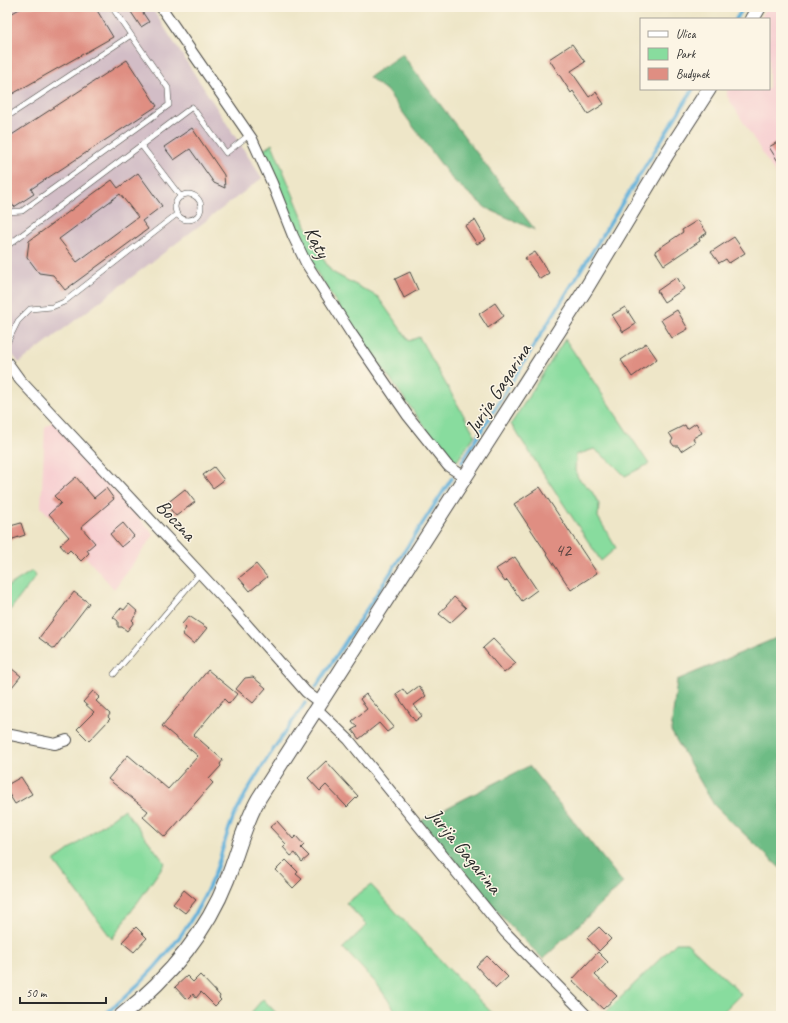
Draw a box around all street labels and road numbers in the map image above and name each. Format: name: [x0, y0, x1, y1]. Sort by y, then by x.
street label: Kąty: [299, 222, 336, 263]
street label: Jurija Gagarina: [459, 338, 537, 440]
street label: Boczna: [151, 494, 203, 547]
street label: Jurija Gagarina: [422, 802, 508, 900]

